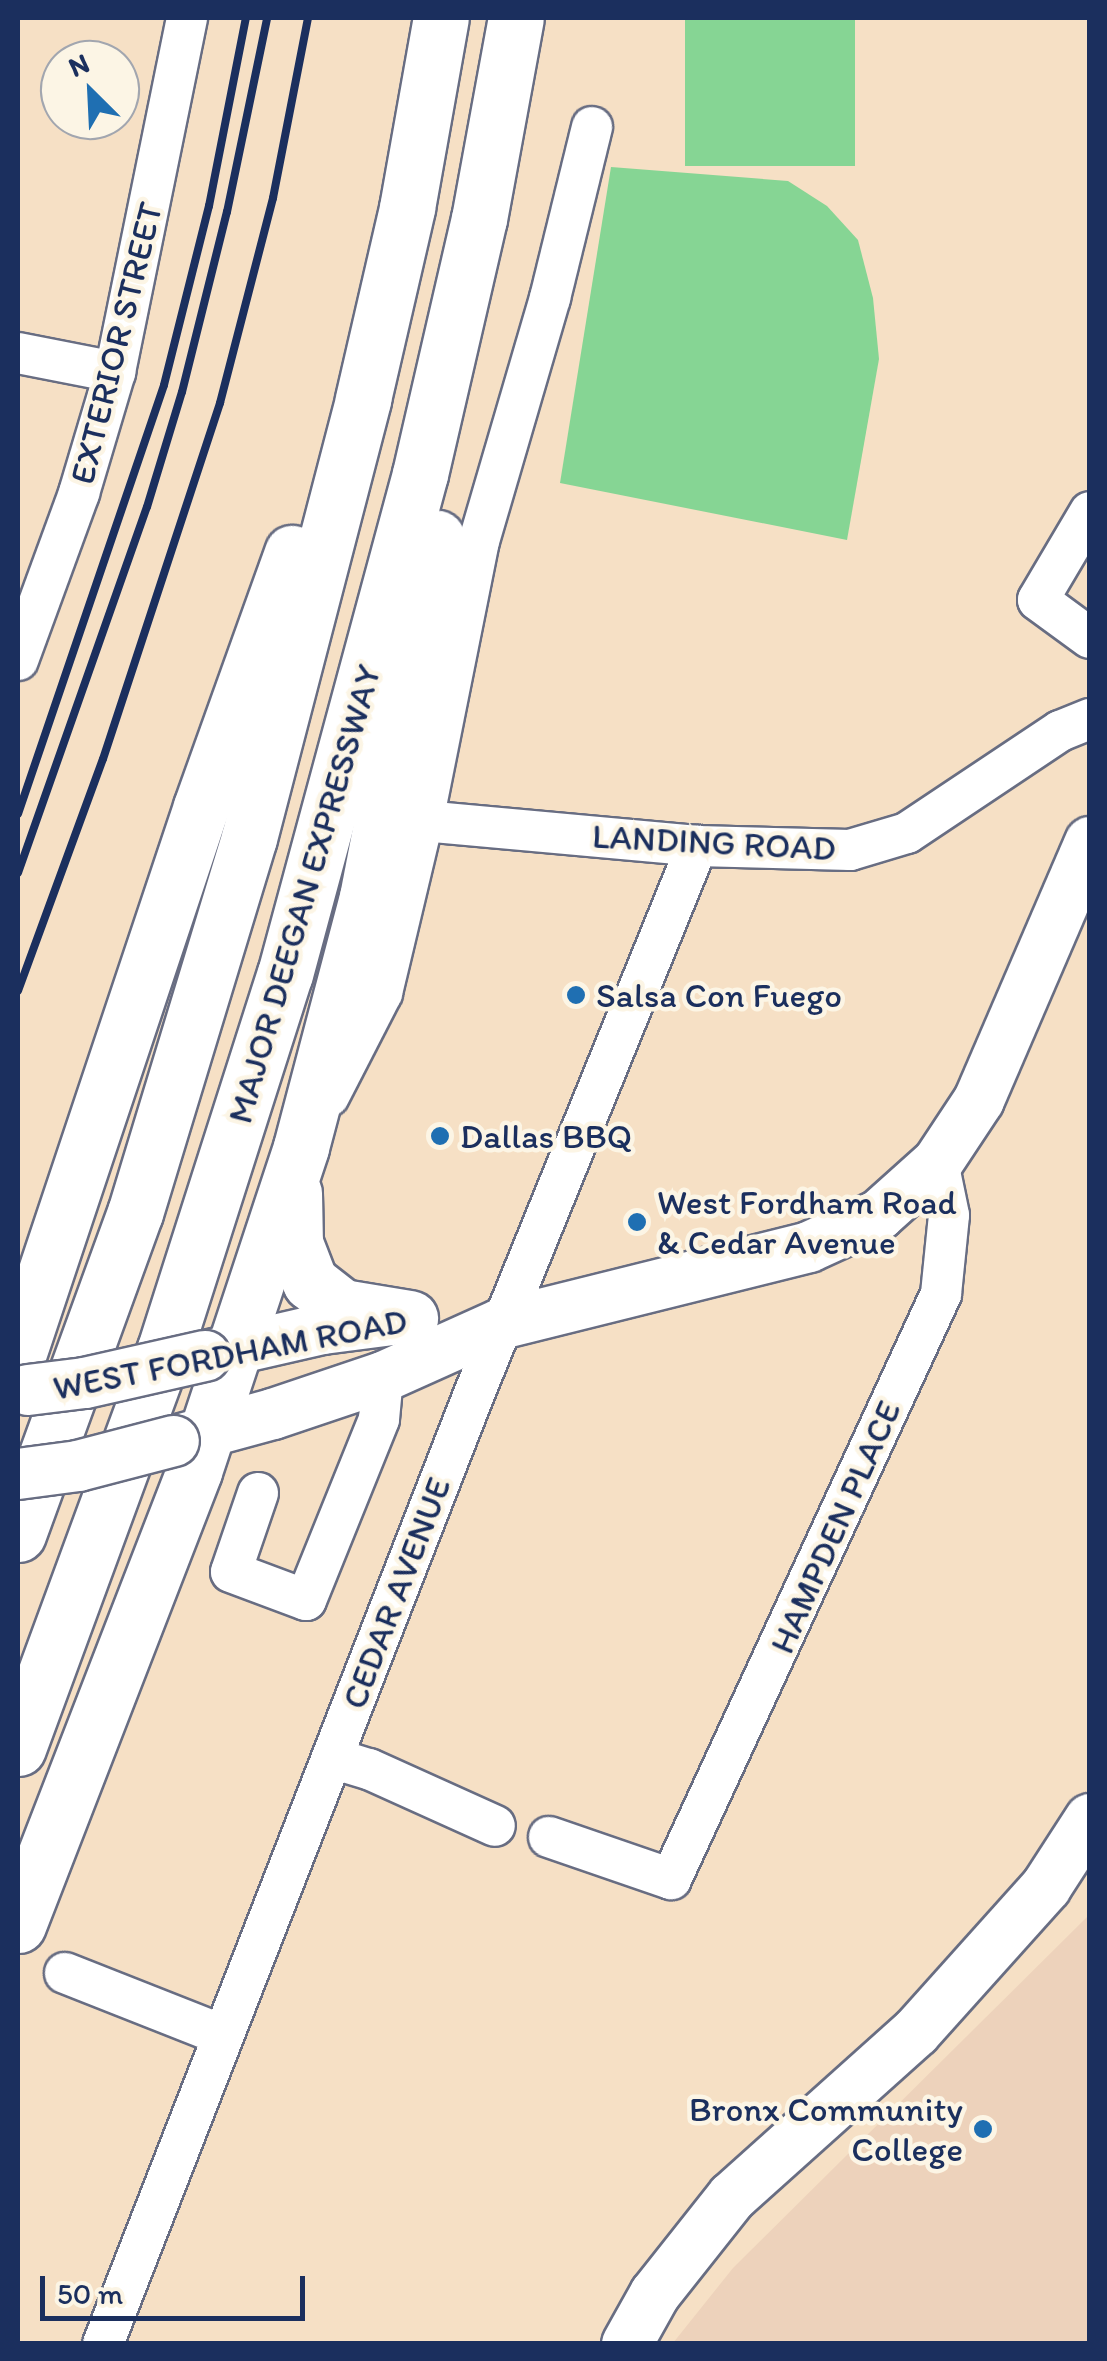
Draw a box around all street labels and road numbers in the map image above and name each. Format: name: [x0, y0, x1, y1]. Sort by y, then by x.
street label: EXTERIOR STREET: [61, 198, 171, 488]
street label: MAJOR DEEGAN EXPRESSWAY: [218, 660, 390, 1128]
street label: LANDING ROAD: [592, 815, 836, 869]
street label: WEST FORDHAM ROAD: [50, 1299, 410, 1409]
street label: HAMPDEN PLACE: [761, 1394, 909, 1660]
street label: CEDAR AVENUE: [333, 1472, 459, 1714]

